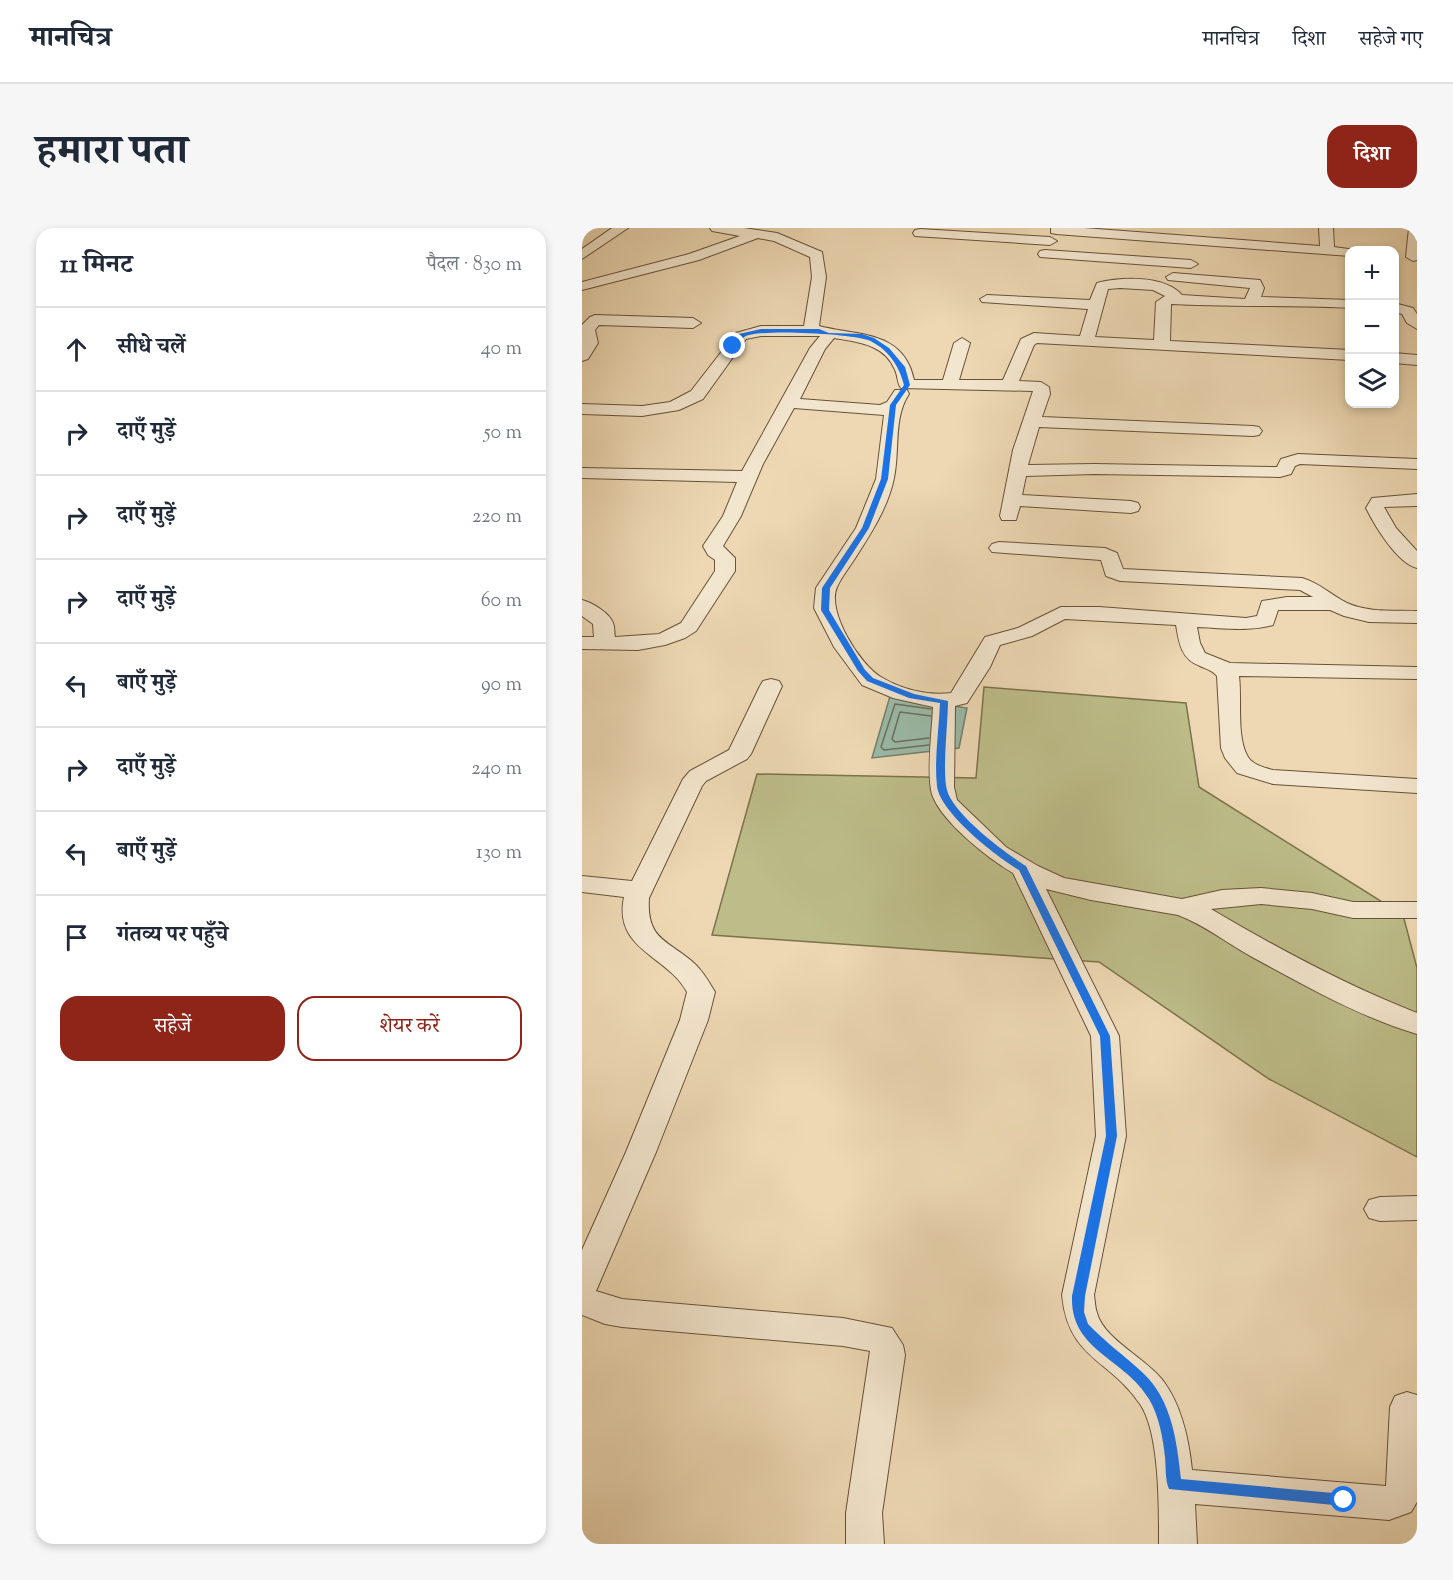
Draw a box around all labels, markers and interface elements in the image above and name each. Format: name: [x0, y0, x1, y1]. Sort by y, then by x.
text: मानचित्र: [30, 19, 112, 59]
text: मानचित्र: [1202, 25, 1259, 55]
text: दिशा: [1292, 25, 1326, 55]
text: सहेजे गए: [1359, 25, 1423, 55]
text: हमारा पता: [36, 123, 188, 183]
button: दिशा: [1327, 125, 1417, 188]
map controls: [1345, 246, 1399, 408]
button: +: [1345, 246, 1399, 300]
text: 11 मिनट: [60, 247, 133, 284]
text: पैदल · 830 m: [426, 251, 522, 280]
button: −: [1345, 300, 1399, 354]
text: सीधे चलें: [117, 332, 186, 364]
route end: [719, 332, 745, 358]
icon: ahead: [60, 333, 93, 366]
text: 40 m: [481, 335, 522, 364]
button: layers: [1345, 354, 1399, 408]
text: दाएँ मुड़ें: [117, 416, 176, 448]
icon: right: [60, 417, 93, 450]
text: 50 m: [484, 419, 522, 448]
text: दाएँ मुड़ें: [117, 500, 176, 532]
icon: right: [60, 501, 93, 534]
text: 220 m: [472, 503, 522, 532]
text: दाएँ मुड़ें: [117, 584, 176, 616]
icon: right: [60, 585, 93, 618]
text: 60 m: [481, 587, 522, 616]
text: बाएँ मुड़ें: [117, 668, 176, 700]
icon: left: [60, 669, 93, 702]
text: 90 m: [481, 671, 522, 700]
text: दाएँ मुड़ें: [117, 752, 176, 784]
icon: right: [60, 753, 93, 786]
text: 240 m: [471, 755, 522, 784]
text: बाएँ मुड़ें: [117, 836, 176, 868]
icon: left: [60, 837, 93, 870]
text: 130 m: [476, 839, 522, 868]
text: गंतव्य पर पहुँचे: [117, 920, 228, 952]
icon: arrive: [60, 921, 93, 954]
button: सहेजें: [60, 996, 285, 1061]
button: शेयर करें: [297, 996, 522, 1061]
route start: [1330, 1486, 1356, 1512]

